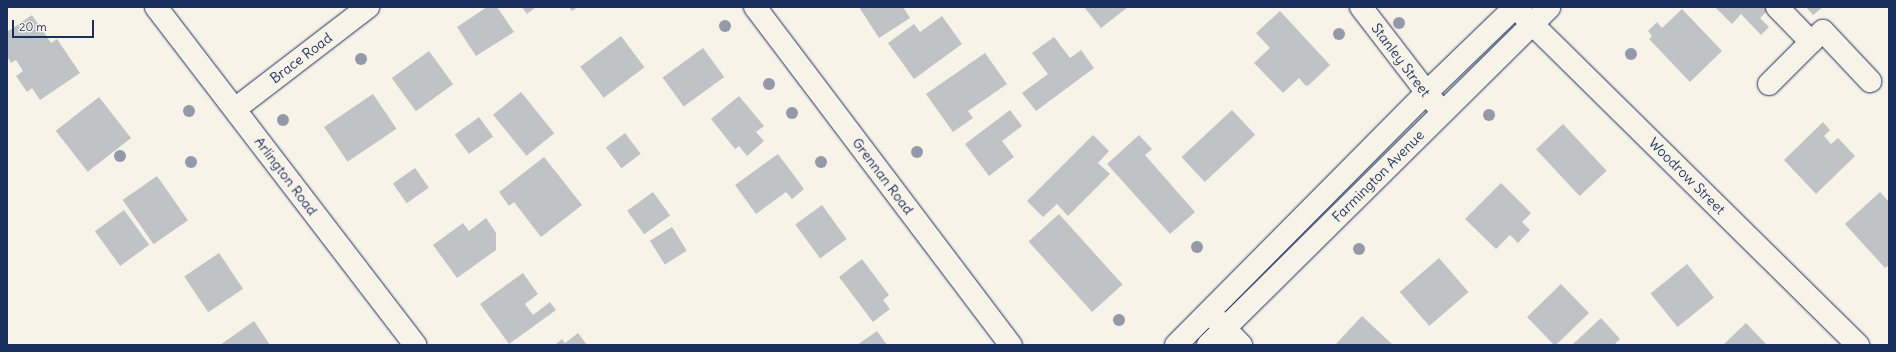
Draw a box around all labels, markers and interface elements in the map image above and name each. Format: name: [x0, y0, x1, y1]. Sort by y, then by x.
scale bar: [14, 12, 96, 38]
text: 20 m: [19, 19, 47, 34]
street label: Stanley Street: [1368, 20, 1434, 100]
street label: Brace Road: [267, 29, 335, 87]
street label: Farmington Avenue: [1328, 126, 1428, 226]
street label: Arlington Road: [251, 134, 321, 218]
street label: Grennan Road: [849, 134, 917, 218]
street label: Woodrow Street: [1645, 134, 1729, 218]

